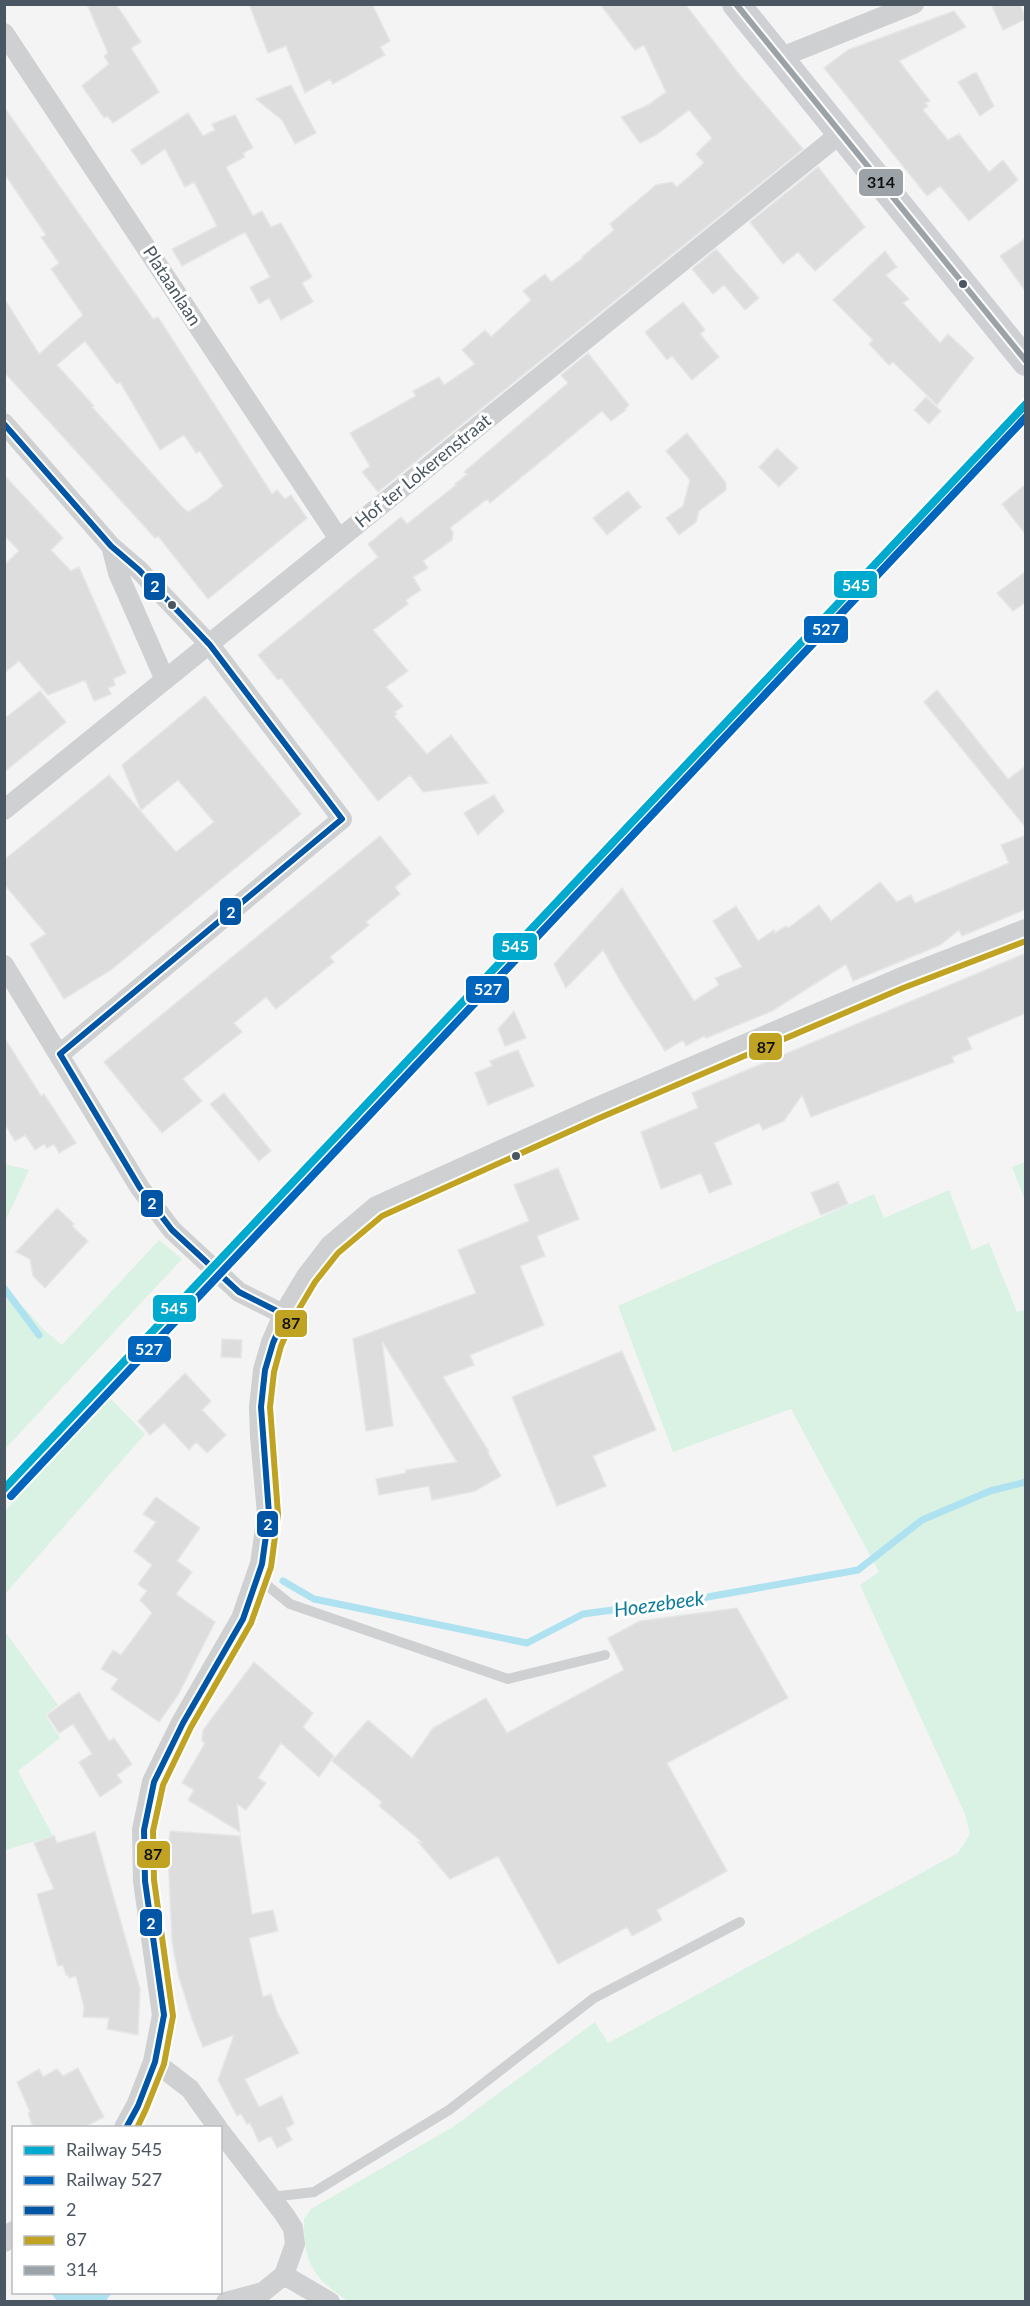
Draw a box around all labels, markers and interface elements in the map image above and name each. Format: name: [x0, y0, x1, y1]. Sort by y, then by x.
line badge: 314: [858, 168, 904, 197]
text: 314: [867, 172, 895, 191]
street label: Plataanlaan: [139, 242, 207, 329]
unlabelled marker: [957, 278, 969, 290]
street label: Hof ter Lokerenstraat: [350, 408, 495, 532]
line badge: 545: [833, 570, 878, 599]
line badge: 2: [143, 572, 166, 601]
text: 545: [842, 575, 870, 594]
text: 2: [150, 576, 160, 595]
unlabelled marker: [166, 599, 178, 611]
line badge: 527: [803, 615, 849, 644]
text: 527: [812, 619, 840, 638]
line badge: 2: [219, 897, 242, 926]
text: 2: [226, 902, 236, 921]
line badge: 545: [492, 932, 538, 961]
text: 545: [501, 936, 529, 955]
line badge: 527: [465, 975, 510, 1004]
text: 527: [474, 979, 502, 998]
line badge: 87: [748, 1032, 783, 1061]
text: 87: [757, 1037, 775, 1056]
unlabelled marker: [510, 1150, 522, 1162]
line badge: 2: [140, 1189, 164, 1218]
text: 2: [147, 1193, 157, 1212]
line badge: 545: [152, 1294, 197, 1323]
text: 545: [160, 1298, 188, 1317]
line badge: 87: [274, 1309, 308, 1338]
text: 87: [282, 1313, 300, 1332]
line badge: 527: [127, 1335, 172, 1363]
text: 527: [135, 1339, 163, 1358]
line badge: 2: [256, 1510, 279, 1538]
text: 2: [263, 1514, 273, 1533]
water label: Hoezebeek: [612, 1585, 706, 1621]
line badge: 87: [136, 1840, 171, 1869]
text: 87: [144, 1844, 162, 1863]
line badge: 2: [139, 1908, 163, 1937]
text: 2: [146, 1913, 156, 1932]
legend: [12, 2126, 222, 2294]
text: Railway 545: [66, 2138, 162, 2160]
text: Railway 527: [66, 2168, 162, 2190]
text: 2: [66, 2198, 76, 2220]
text: 87: [66, 2228, 87, 2250]
text: 314: [66, 2258, 97, 2280]

